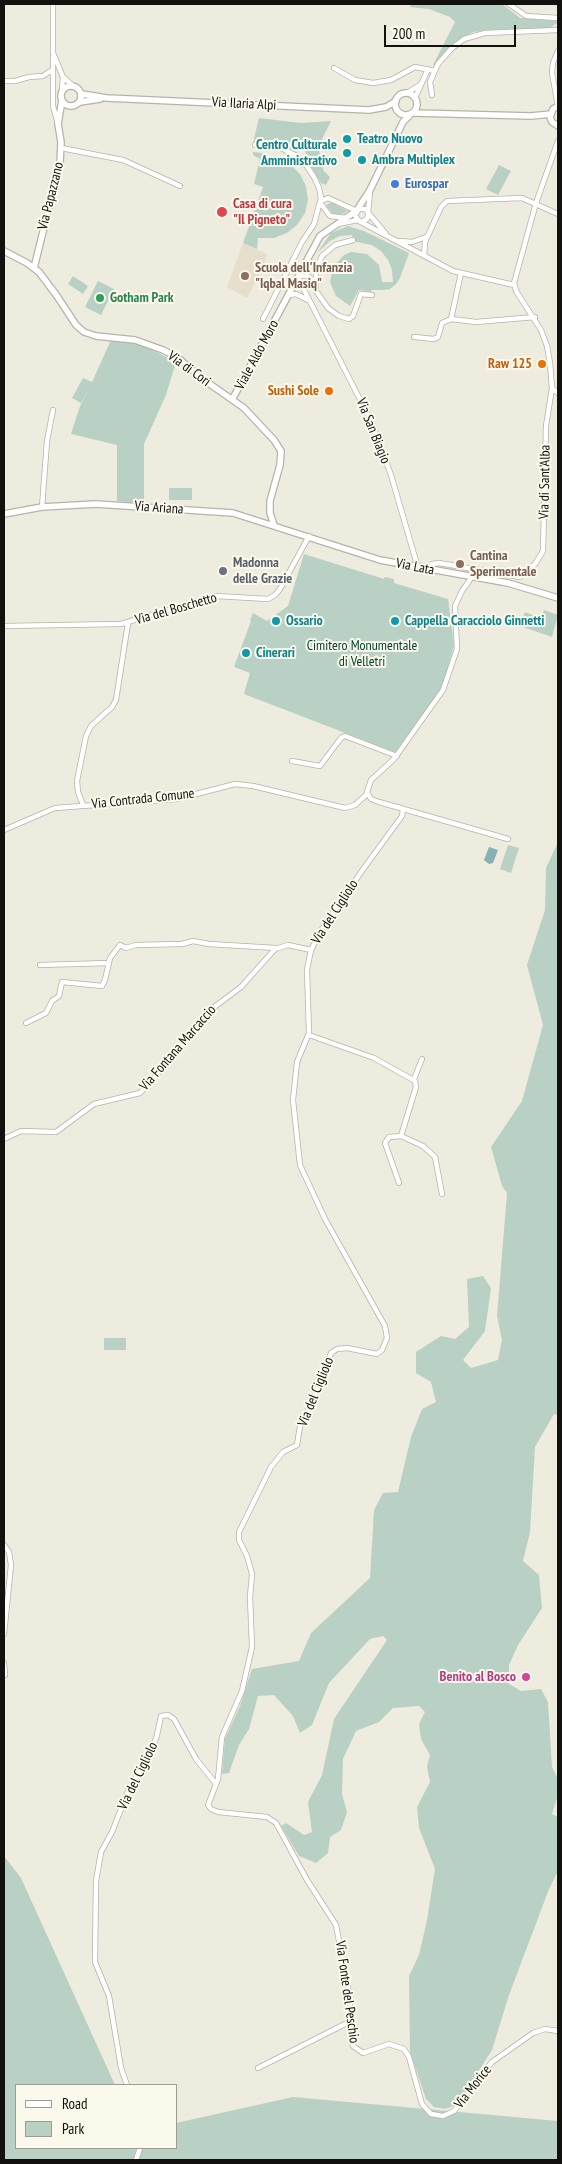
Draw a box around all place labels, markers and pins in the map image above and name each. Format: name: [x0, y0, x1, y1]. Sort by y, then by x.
place label: Teatro Nuovo: [357, 131, 423, 147]
marker: Teatro Nuovo: [341, 133, 353, 145]
place label: Centro Culturale Amministrativo: [256, 137, 337, 170]
marker: Centro Culturale Amministrativo: [341, 147, 353, 159]
place label: Ambra Multiplex: [372, 152, 455, 168]
marker: Ambra Multiplex: [356, 154, 368, 166]
place label: Eurospar: [405, 176, 449, 192]
marker: Eurospar: [389, 178, 401, 190]
place label: Casa di cura "Il Pigneto": [233, 196, 292, 228]
marker: Casa di cura "Il Pigneto": [215, 205, 229, 219]
place label: Scuola dell'Infanzia "Iqbal Masiq": [255, 260, 352, 292]
marker: Scuola dell'Infanzia "Iqbal Masiq": [239, 270, 251, 282]
place label: Gotham Park: [110, 290, 174, 306]
marker: Gotham Park: [94, 292, 106, 304]
place label: Raw 125: [488, 356, 532, 372]
marker: Raw 125: [536, 358, 548, 370]
place label: Sushi Sole: [268, 383, 319, 399]
marker: Sushi Sole: [323, 385, 335, 397]
place label: Cantina Sperimentale: [470, 548, 536, 580]
place label: Madonna delle Grazie: [233, 555, 292, 588]
marker: Cantina Sperimentale: [454, 558, 466, 570]
marker: Madonna delle Grazie: [217, 565, 229, 577]
place label: Ossario: [286, 613, 323, 629]
place label: Cappella Caracciolo Ginnetti: [405, 613, 544, 629]
marker: Ossario: [270, 615, 282, 627]
marker: Cappella Caracciolo Ginnetti: [389, 615, 401, 627]
place label: Cinerari: [256, 645, 295, 661]
marker: Cinerari: [240, 647, 252, 659]
place label: Benito al Bosco: [440, 1669, 516, 1685]
marker: Benito al Bosco: [520, 1671, 532, 1683]

